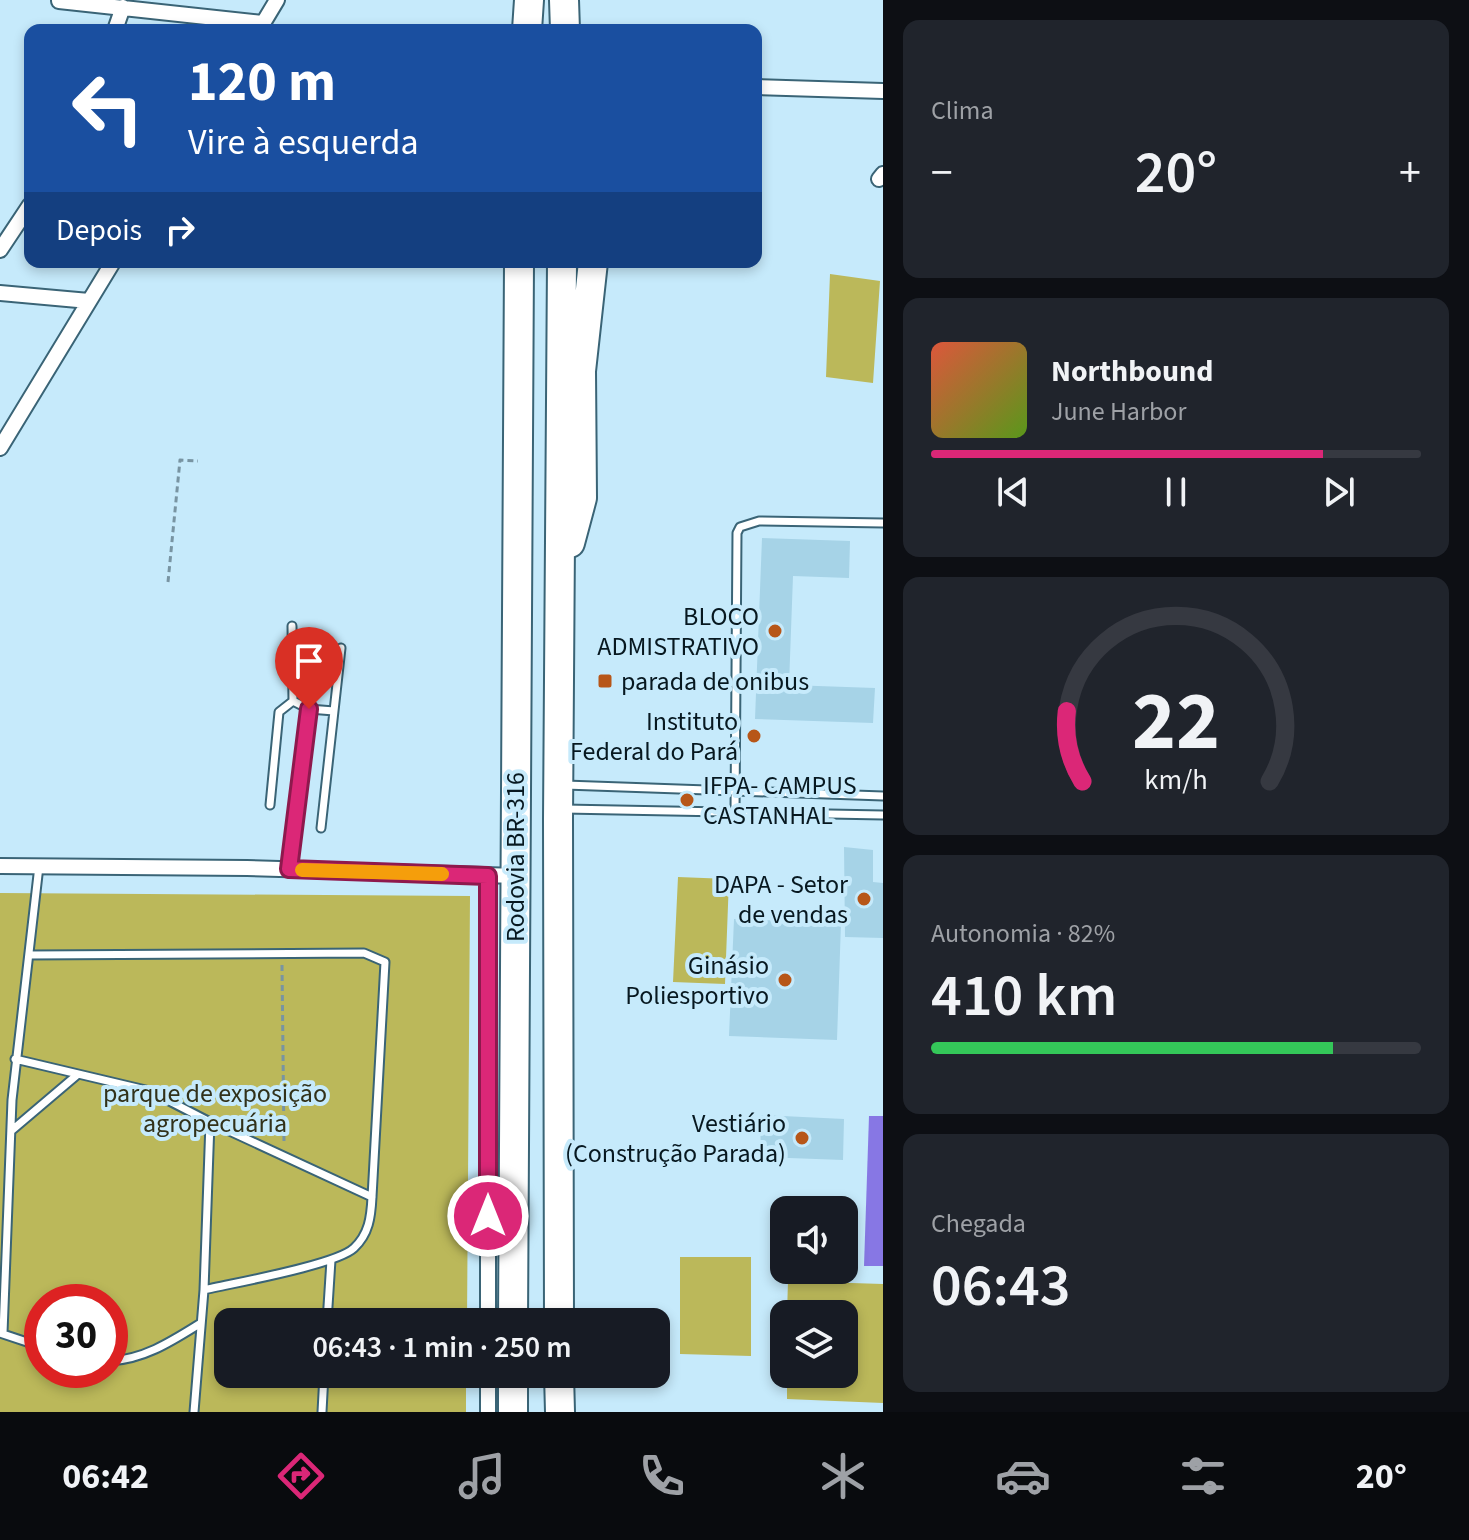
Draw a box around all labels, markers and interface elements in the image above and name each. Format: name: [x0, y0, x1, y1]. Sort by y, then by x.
text: 120 m: [188, 43, 336, 122]
icon: left: [56, 56, 160, 160]
text: Clima: [931, 92, 994, 129]
text: Vire à esquerda: [188, 117, 419, 168]
text: 20°: [1135, 131, 1217, 216]
text: −: [931, 142, 953, 205]
text: +: [1399, 142, 1421, 205]
icon: right: [158, 208, 202, 252]
text: Depois: [56, 209, 142, 252]
text: Northbound: [1051, 350, 1213, 393]
text: June Harbor: [1051, 393, 1187, 430]
icon: previous: [991, 470, 1035, 514]
icon: pause: [1154, 470, 1198, 514]
icon: next: [1317, 470, 1361, 514]
place label: BLOCO ADMISTRATIVO: [597, 598, 759, 665]
marker: BLOCO ADMISTRATIVO: [766, 622, 784, 640]
pin: [275, 627, 343, 709]
icon: arrive: [287, 639, 331, 683]
place label: parada de onibus: [621, 663, 809, 700]
text: 22: [1132, 663, 1220, 781]
marker: parada de onibus: [596, 672, 614, 690]
place label: Instituto Federal do Pará: [570, 703, 738, 770]
marker: Instituto Federal do Pará: [745, 727, 763, 745]
text: km/h: [1144, 760, 1208, 800]
place label: IFPA- CAMPUS CASTANHAL: [703, 767, 857, 834]
street label: Rodovia BR-316: [497, 772, 534, 942]
marker: IFPA- CAMPUS CASTANHAL: [678, 791, 696, 809]
place label: DAPA - Setor de vendas: [714, 866, 849, 933]
marker: DAPA - Setor de vendas: [855, 890, 873, 908]
text: Autonomia · 82%: [931, 915, 1115, 952]
place label: Ginásio Poliesportivo: [625, 947, 769, 1014]
text: 410 km: [931, 954, 1117, 1039]
marker: Ginásio Poliesportivo: [776, 971, 794, 989]
park label: parque de exposição agropecuária: [103, 1075, 327, 1142]
place label: Vestiário (Construção Parada): [565, 1105, 786, 1172]
marker: Vestiário (Construção Parada): [793, 1129, 811, 1147]
position arrow: [446, 1174, 530, 1258]
map controls: [770, 1196, 858, 1388]
button: sound: [770, 1196, 858, 1284]
text: Chegada: [931, 1205, 1026, 1242]
text: 06:43: [931, 1244, 1071, 1329]
speed limit sign: 30: [24, 1284, 128, 1388]
button: layers: [770, 1300, 858, 1388]
text: 06:43 · 1 min · 250 m: [312, 1326, 572, 1369]
icon: directions: [273, 1448, 329, 1504]
icon: music: [454, 1448, 510, 1504]
icon: phone: [634, 1448, 690, 1504]
icon: climate: [815, 1448, 871, 1504]
icon: car: [995, 1448, 1051, 1504]
icon: filters: [1175, 1448, 1231, 1504]
text: 06:42: [62, 1451, 149, 1502]
text: 20°: [1356, 1451, 1407, 1502]

